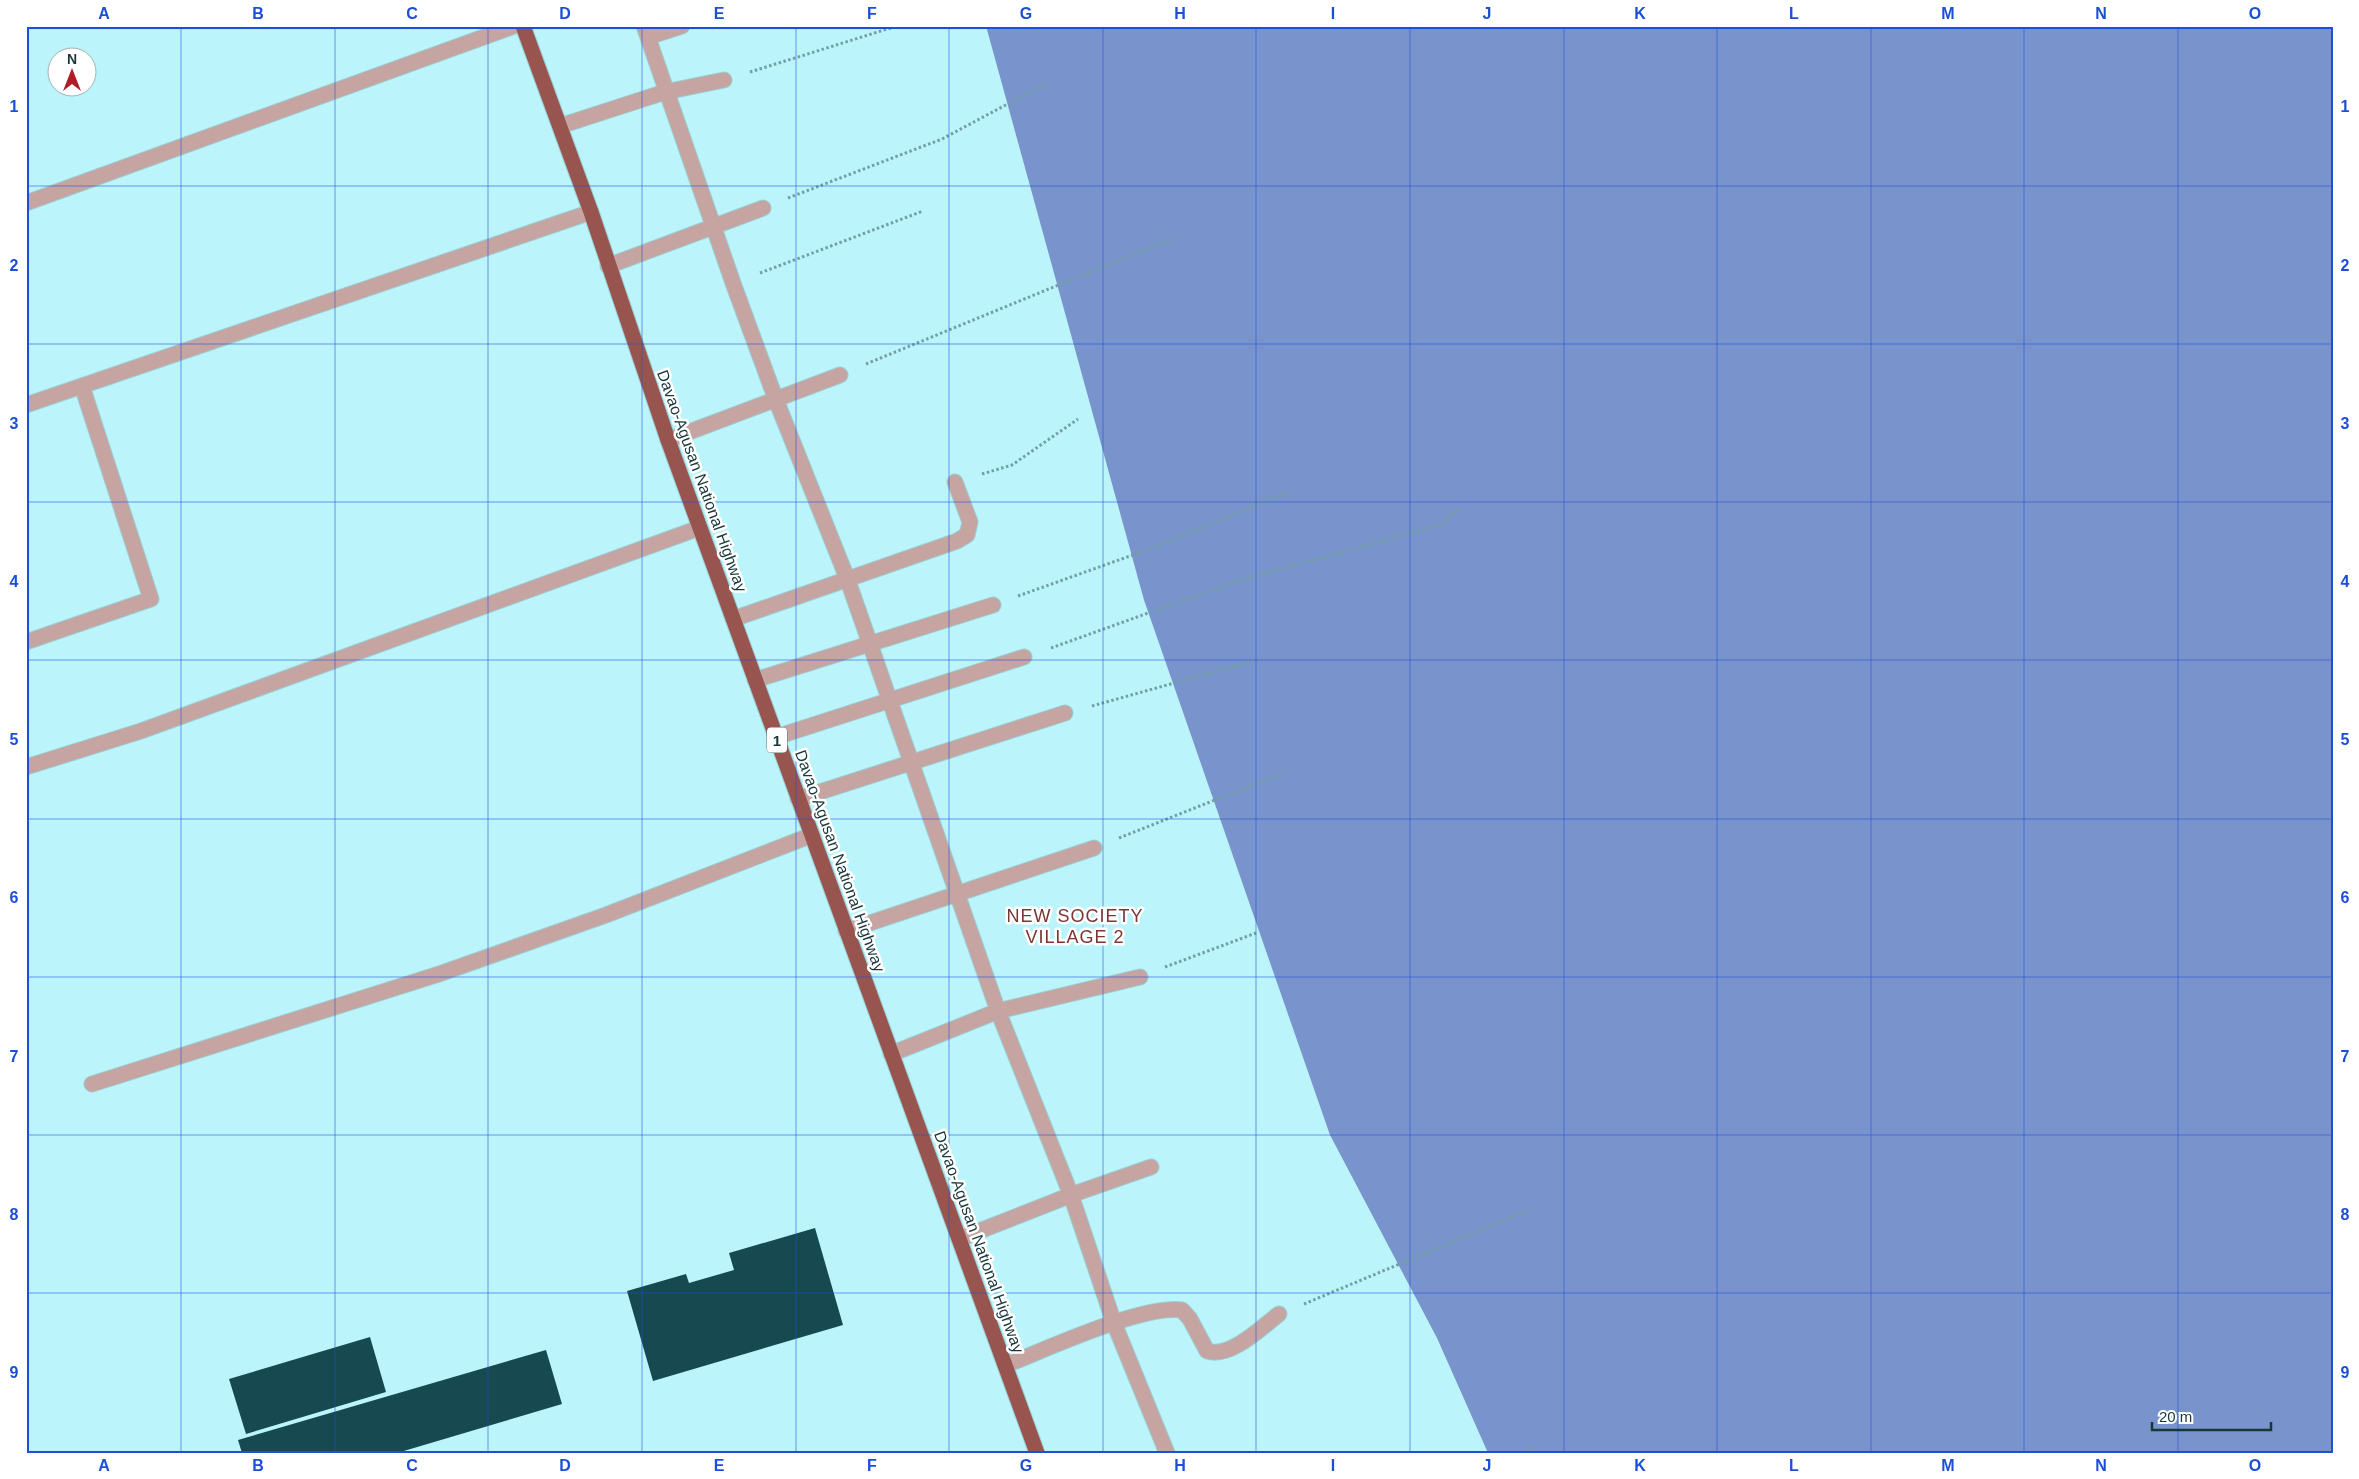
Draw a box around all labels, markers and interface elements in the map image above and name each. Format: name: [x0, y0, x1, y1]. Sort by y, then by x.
text: A: [98, 5, 110, 22]
text: B: [252, 5, 264, 22]
text: C: [406, 5, 418, 22]
text: D: [559, 5, 571, 22]
text: E: [714, 5, 725, 22]
text: F: [867, 5, 877, 22]
text: G: [1020, 5, 1032, 22]
text: H: [1174, 5, 1186, 22]
text: I: [1331, 5, 1335, 22]
text: J: [1483, 5, 1491, 22]
text: K: [1634, 5, 1646, 22]
text: L: [1789, 5, 1799, 22]
text: M: [1941, 5, 1955, 22]
text: N: [2095, 5, 2107, 22]
text: O: [2249, 5, 2261, 22]
north arrow: [48, 48, 98, 98]
text: N: [67, 51, 77, 67]
text: 1: [10, 98, 19, 115]
text: 1: [2341, 98, 2350, 115]
text: 2: [10, 257, 19, 274]
text: 2: [2341, 257, 2350, 274]
street label: Davao-Agusan National Highway: [654, 368, 750, 594]
text: 3: [10, 415, 19, 432]
text: 3: [2341, 415, 2350, 432]
text: 4: [10, 573, 19, 590]
text: 4: [2341, 573, 2350, 590]
road number: 1: [767, 728, 787, 752]
text: 5: [10, 731, 19, 748]
text: 5: [2341, 731, 2350, 748]
street label: Davao-Agusan National Highway: [792, 748, 888, 974]
text: 6: [10, 889, 19, 906]
text: 6: [2341, 889, 2350, 906]
district label: NEW SOCIETY VILLAGE 2: [1006, 906, 1144, 947]
text: 7: [10, 1048, 19, 1065]
text: 7: [2341, 1048, 2350, 1065]
street label: Davao-Agusan National Highway: [931, 1129, 1027, 1355]
text: 8: [10, 1206, 19, 1223]
text: 8: [2341, 1206, 2350, 1223]
text: 9: [10, 1364, 19, 1381]
text: 9: [2341, 1364, 2350, 1381]
scale bar: [2152, 1399, 2270, 1431]
text: 20 m: [2159, 1408, 2192, 1425]
text: A: [98, 1457, 110, 1474]
text: B: [252, 1457, 264, 1474]
text: C: [406, 1457, 418, 1474]
text: D: [559, 1457, 571, 1474]
text: E: [714, 1457, 725, 1474]
text: F: [867, 1457, 877, 1474]
text: G: [1020, 1457, 1032, 1474]
text: H: [1174, 1457, 1186, 1474]
text: I: [1331, 1457, 1335, 1474]
text: J: [1483, 1457, 1491, 1474]
text: K: [1634, 1457, 1646, 1474]
text: L: [1789, 1457, 1799, 1474]
text: M: [1941, 1457, 1955, 1474]
text: N: [2095, 1457, 2107, 1474]
text: O: [2249, 1457, 2261, 1474]

